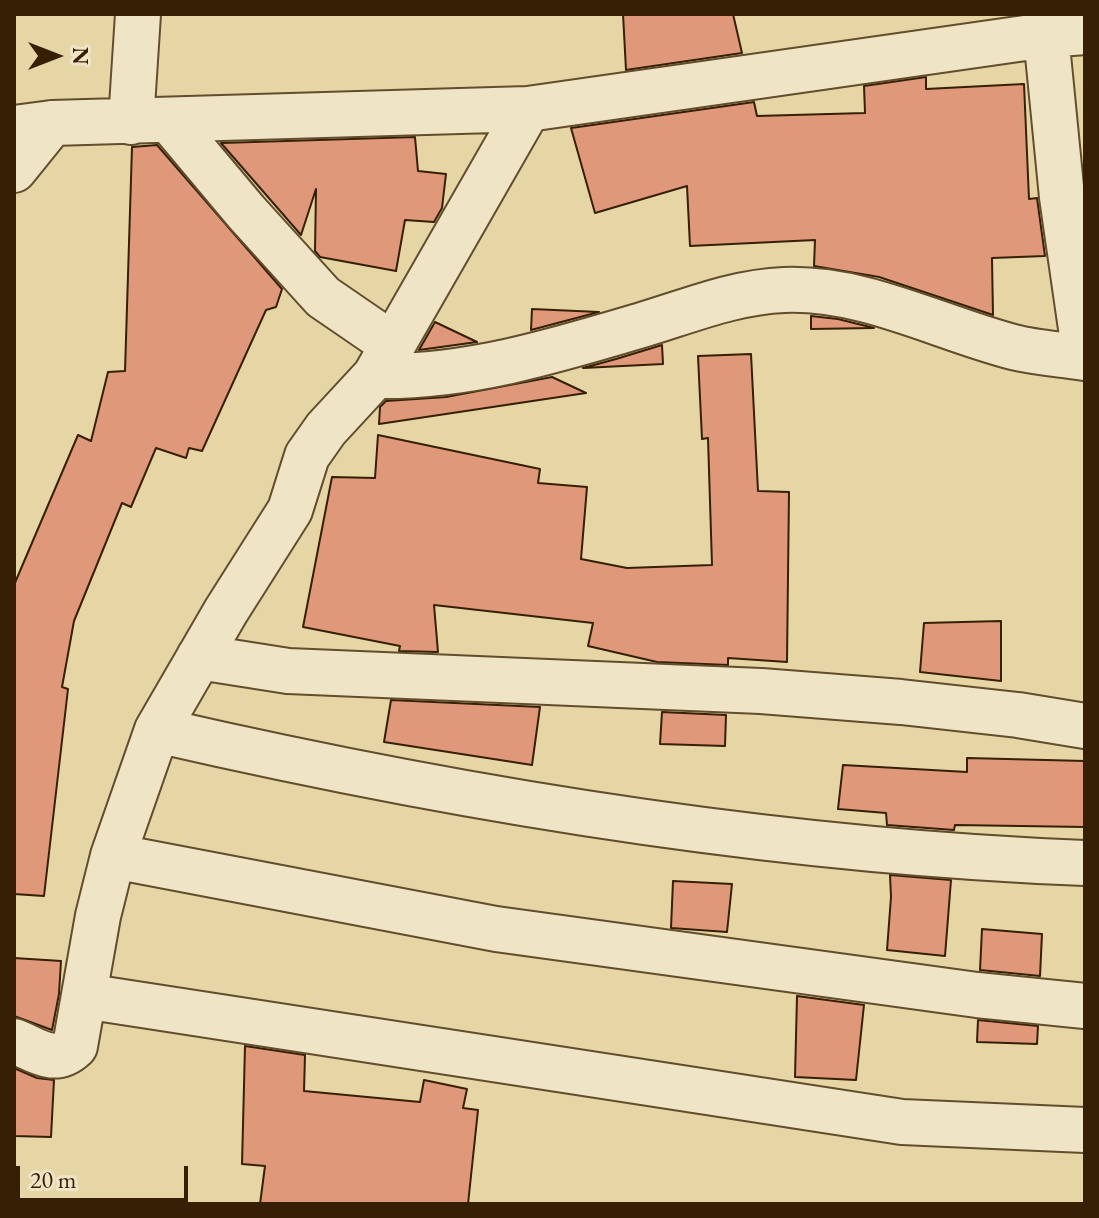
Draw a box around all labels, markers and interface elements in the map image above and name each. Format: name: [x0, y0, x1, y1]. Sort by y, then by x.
north arrow: [16, 16, 96, 96]
text: N: [66, 47, 95, 65]
scale bar: [20, 1150, 192, 1200]
text: 20 m: [30, 1164, 77, 1195]

